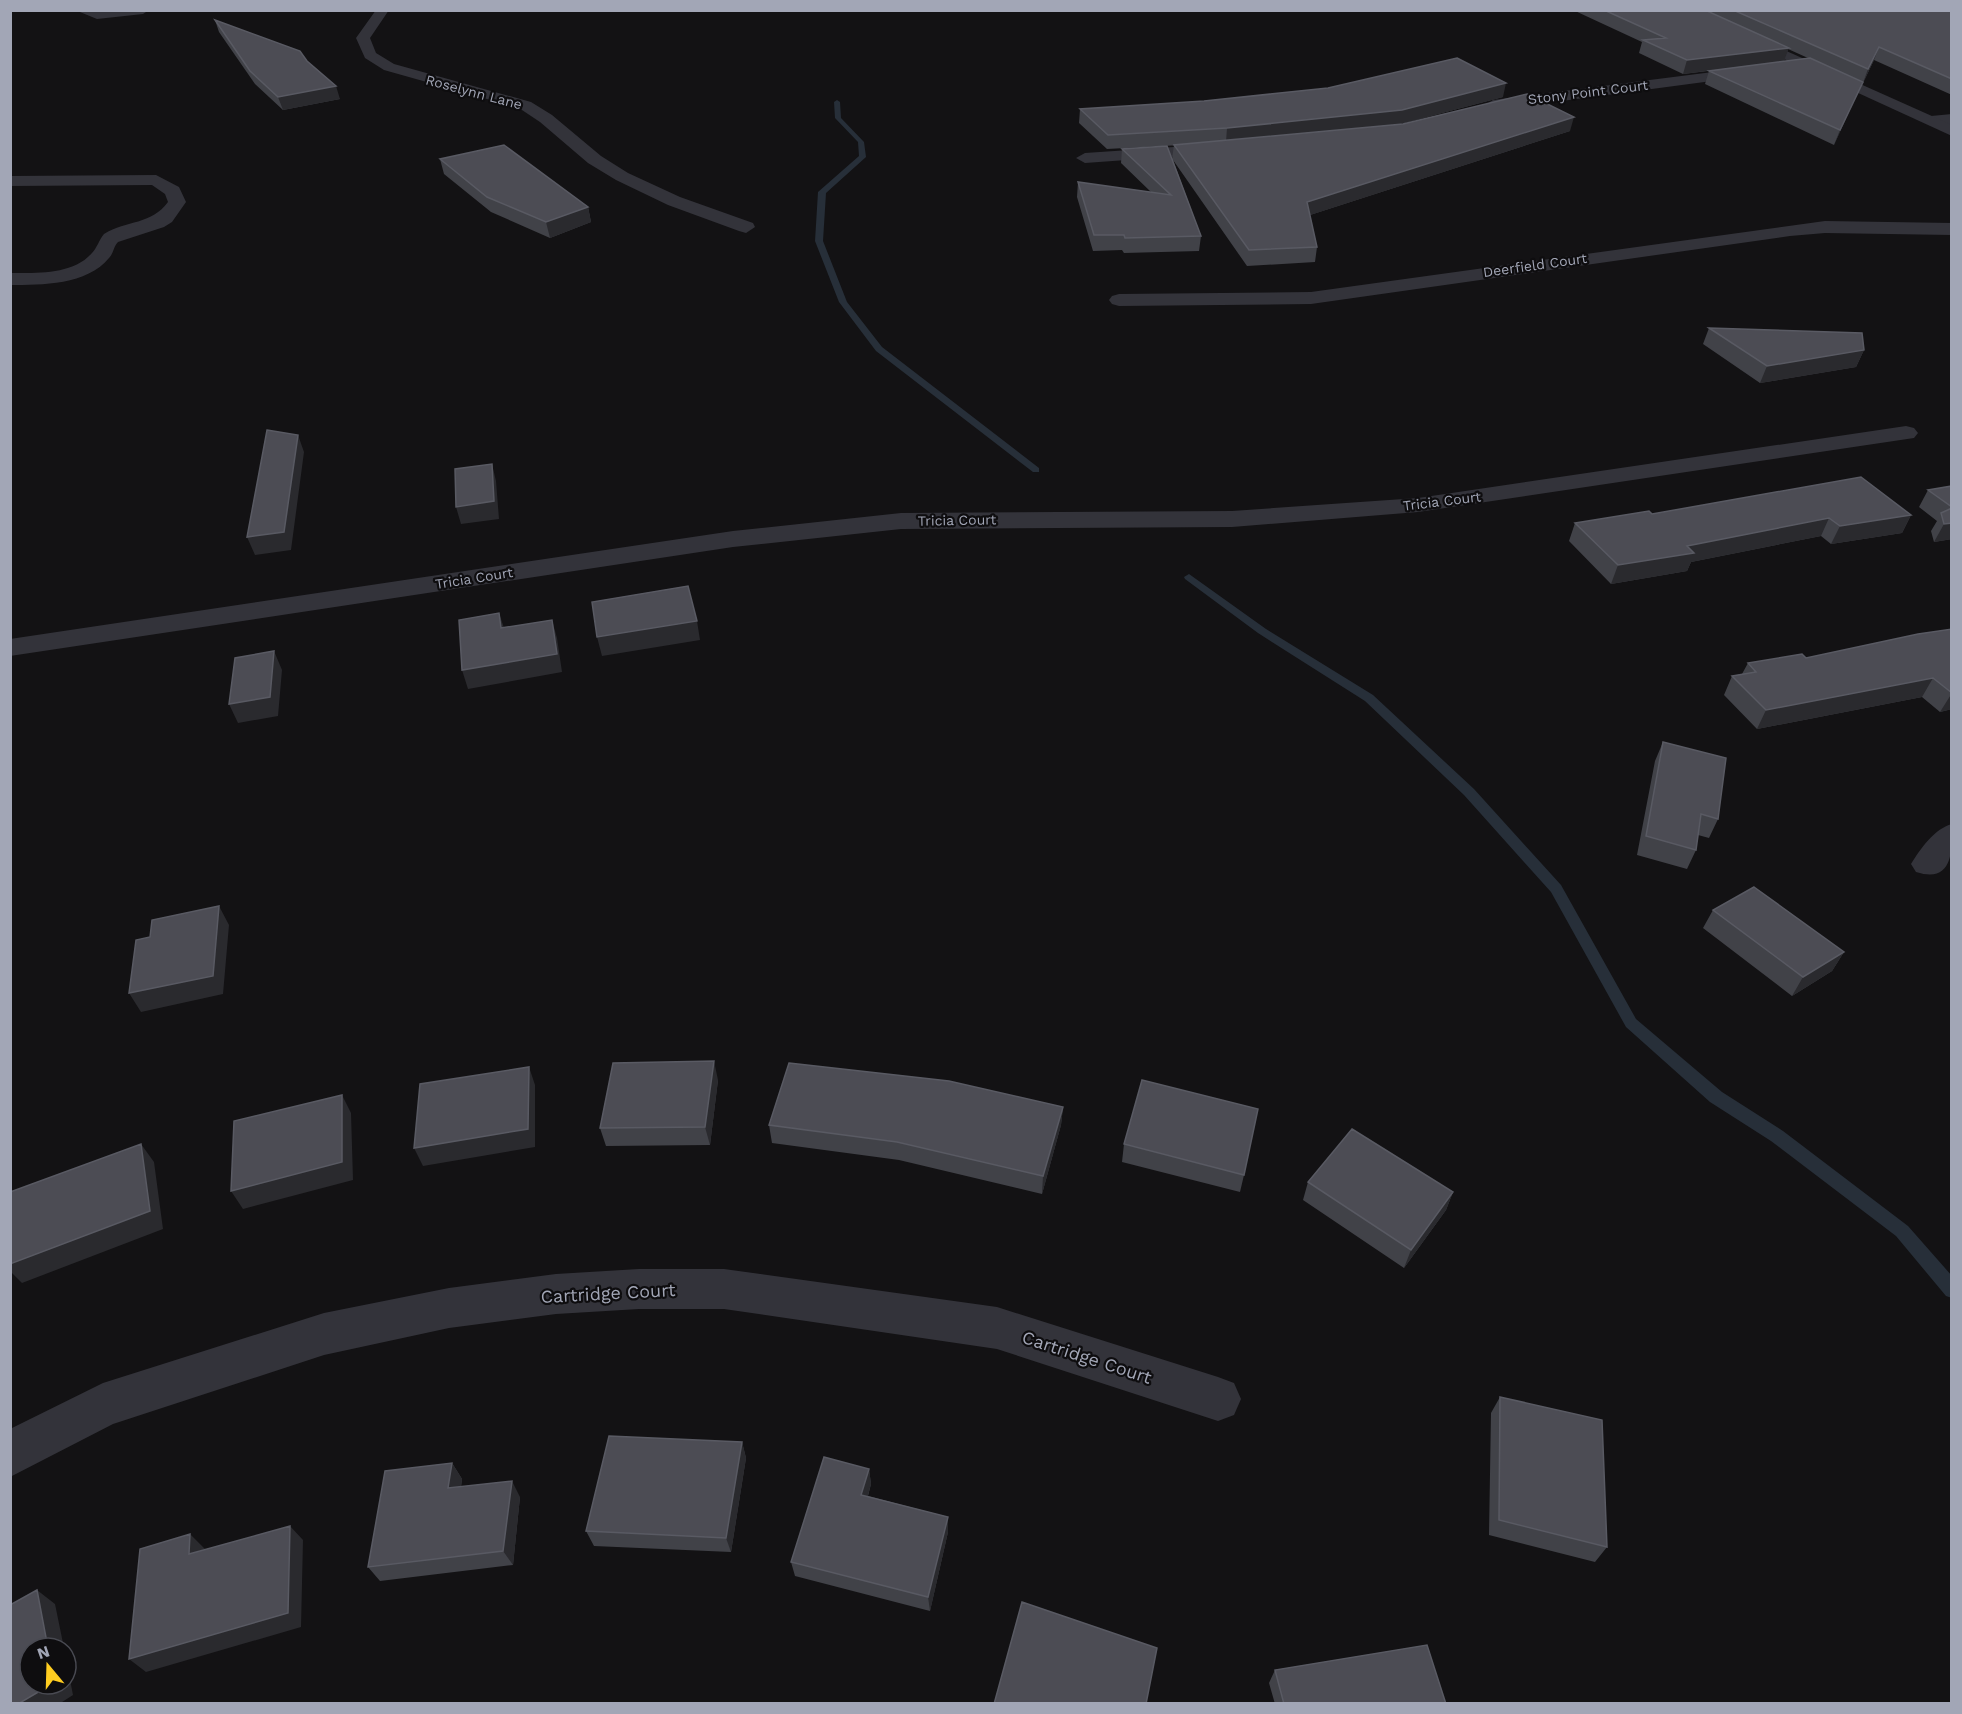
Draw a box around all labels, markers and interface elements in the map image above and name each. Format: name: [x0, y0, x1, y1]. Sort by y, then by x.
street label: Roselynn Lane: [424, 71, 524, 113]
street label: Stony Point Court: [1527, 77, 1649, 107]
street label: Deerfield Court: [1482, 250, 1588, 280]
street label: Tricia Court: [1402, 488, 1482, 514]
street label: Tricia Court: [918, 511, 997, 529]
street label: Tricia Court: [434, 564, 514, 592]
street label: Cartridge Court: [540, 1279, 676, 1307]
street label: Cartridge Court: [1020, 1326, 1155, 1388]
north arrow: [18, 1636, 78, 1696]
text: N: [35, 1641, 52, 1663]

